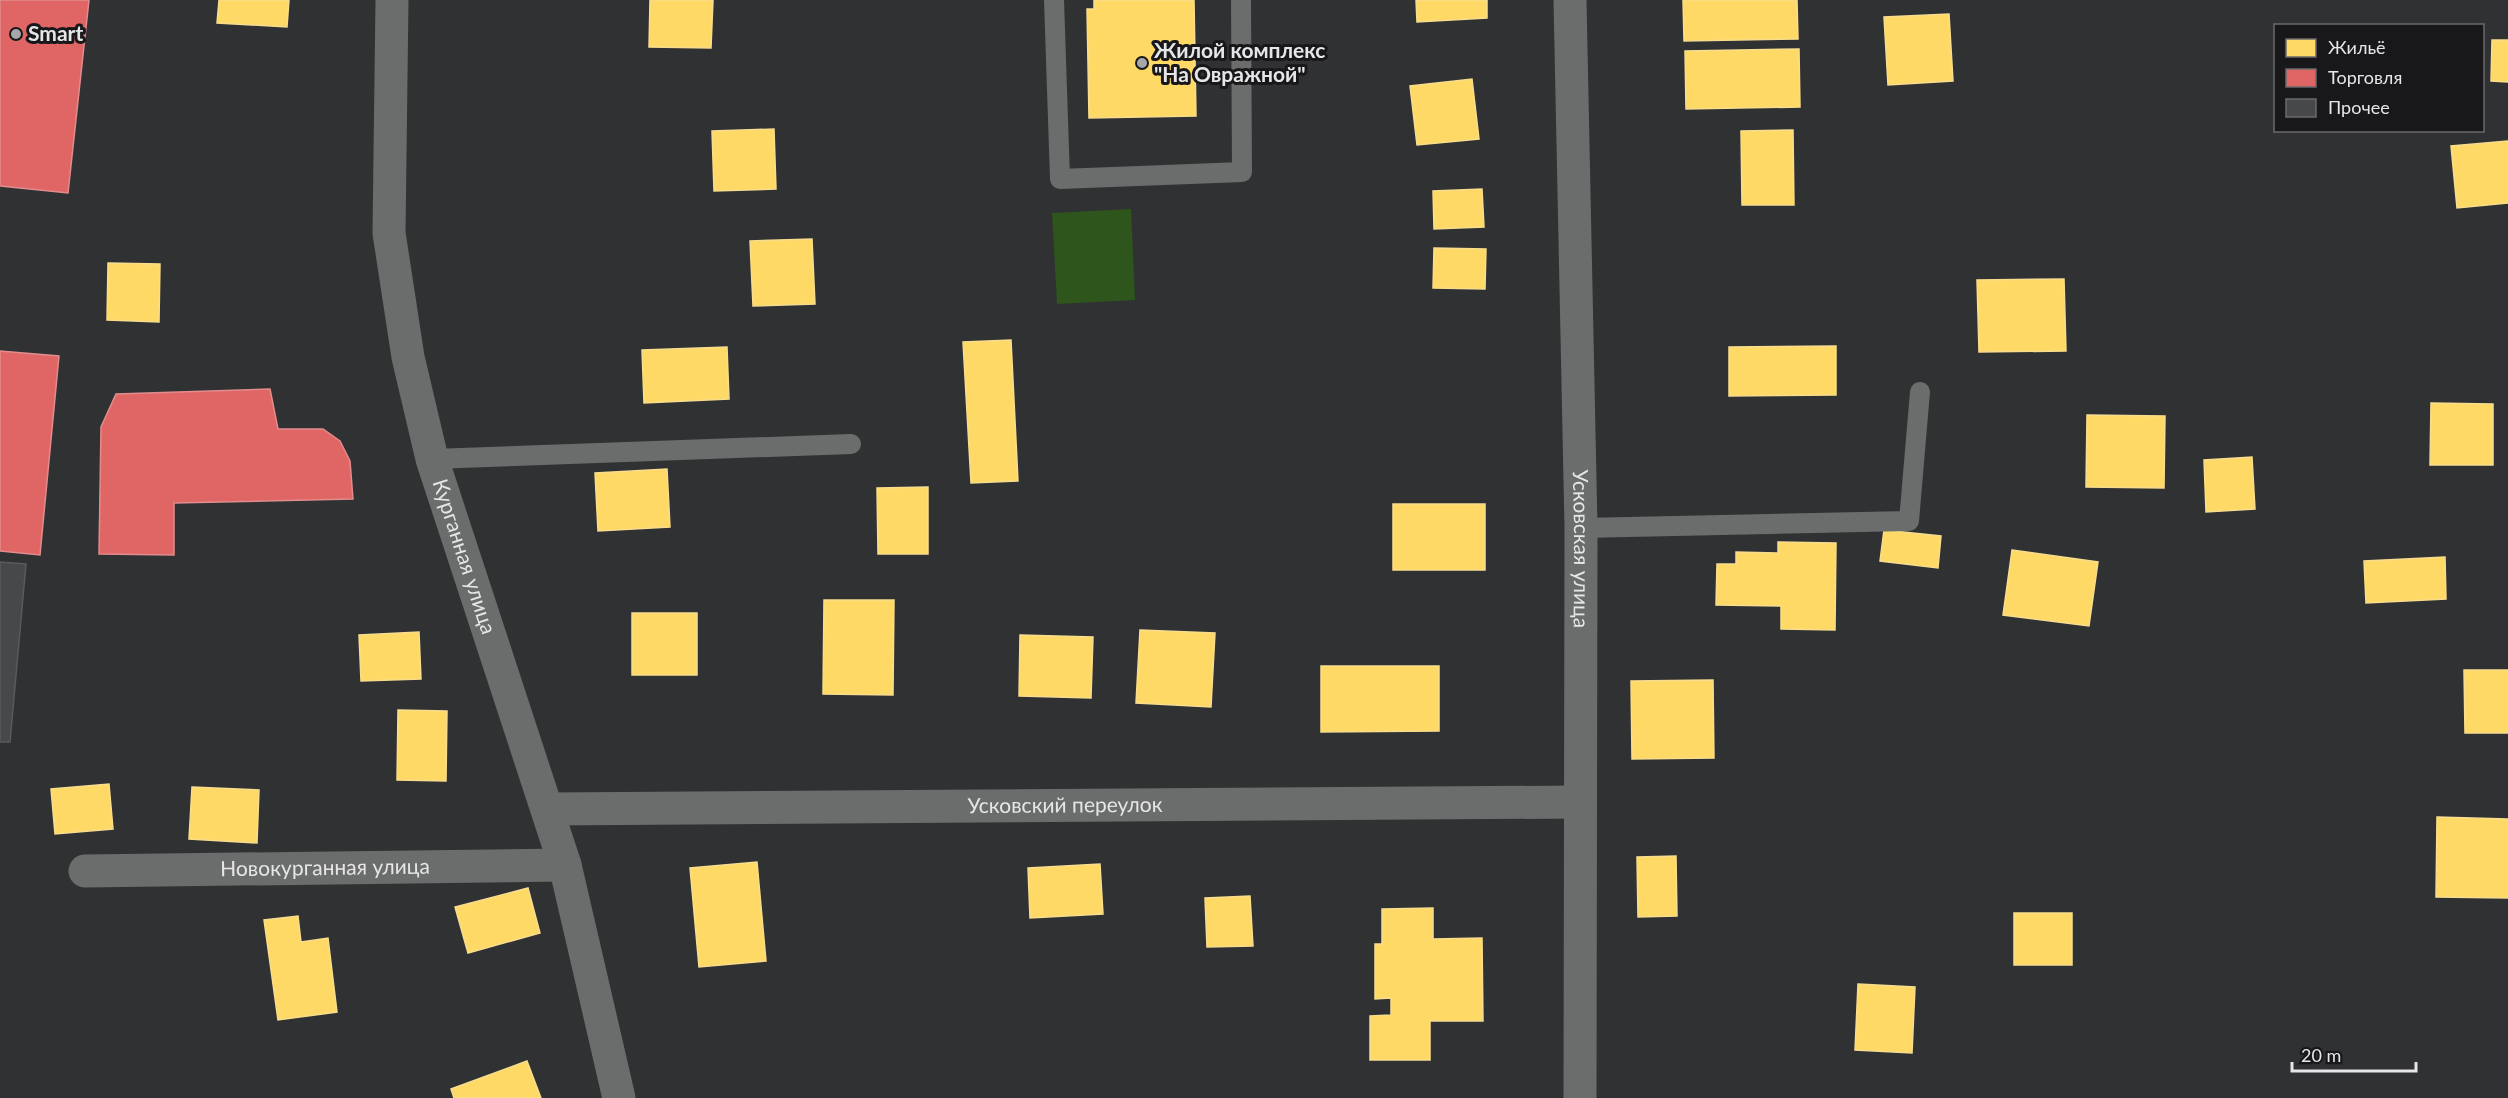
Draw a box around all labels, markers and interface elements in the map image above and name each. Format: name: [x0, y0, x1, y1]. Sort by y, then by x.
place label: Smart: [28, 20, 83, 45]
legend: [2274, 24, 2484, 132]
marker: Smart: [9, 27, 23, 41]
text: Жильё: [2328, 36, 2386, 58]
place label: Жилой комплекс "На Овражной": [1154, 37, 1325, 86]
marker: Жилой комплекс "На Овражной": [1135, 56, 1149, 70]
text: Торговля: [2328, 66, 2402, 88]
text: Прочее: [2328, 96, 2390, 118]
street label: Усковская улица: [1569, 469, 1595, 628]
street label: Курганная улица: [428, 475, 502, 637]
street label: Усковский переулок: [967, 791, 1163, 817]
street label: Новокурганная улица: [220, 853, 430, 880]
scale bar: [2292, 1035, 2416, 1073]
text: 20 m: [2301, 1044, 2341, 1066]

